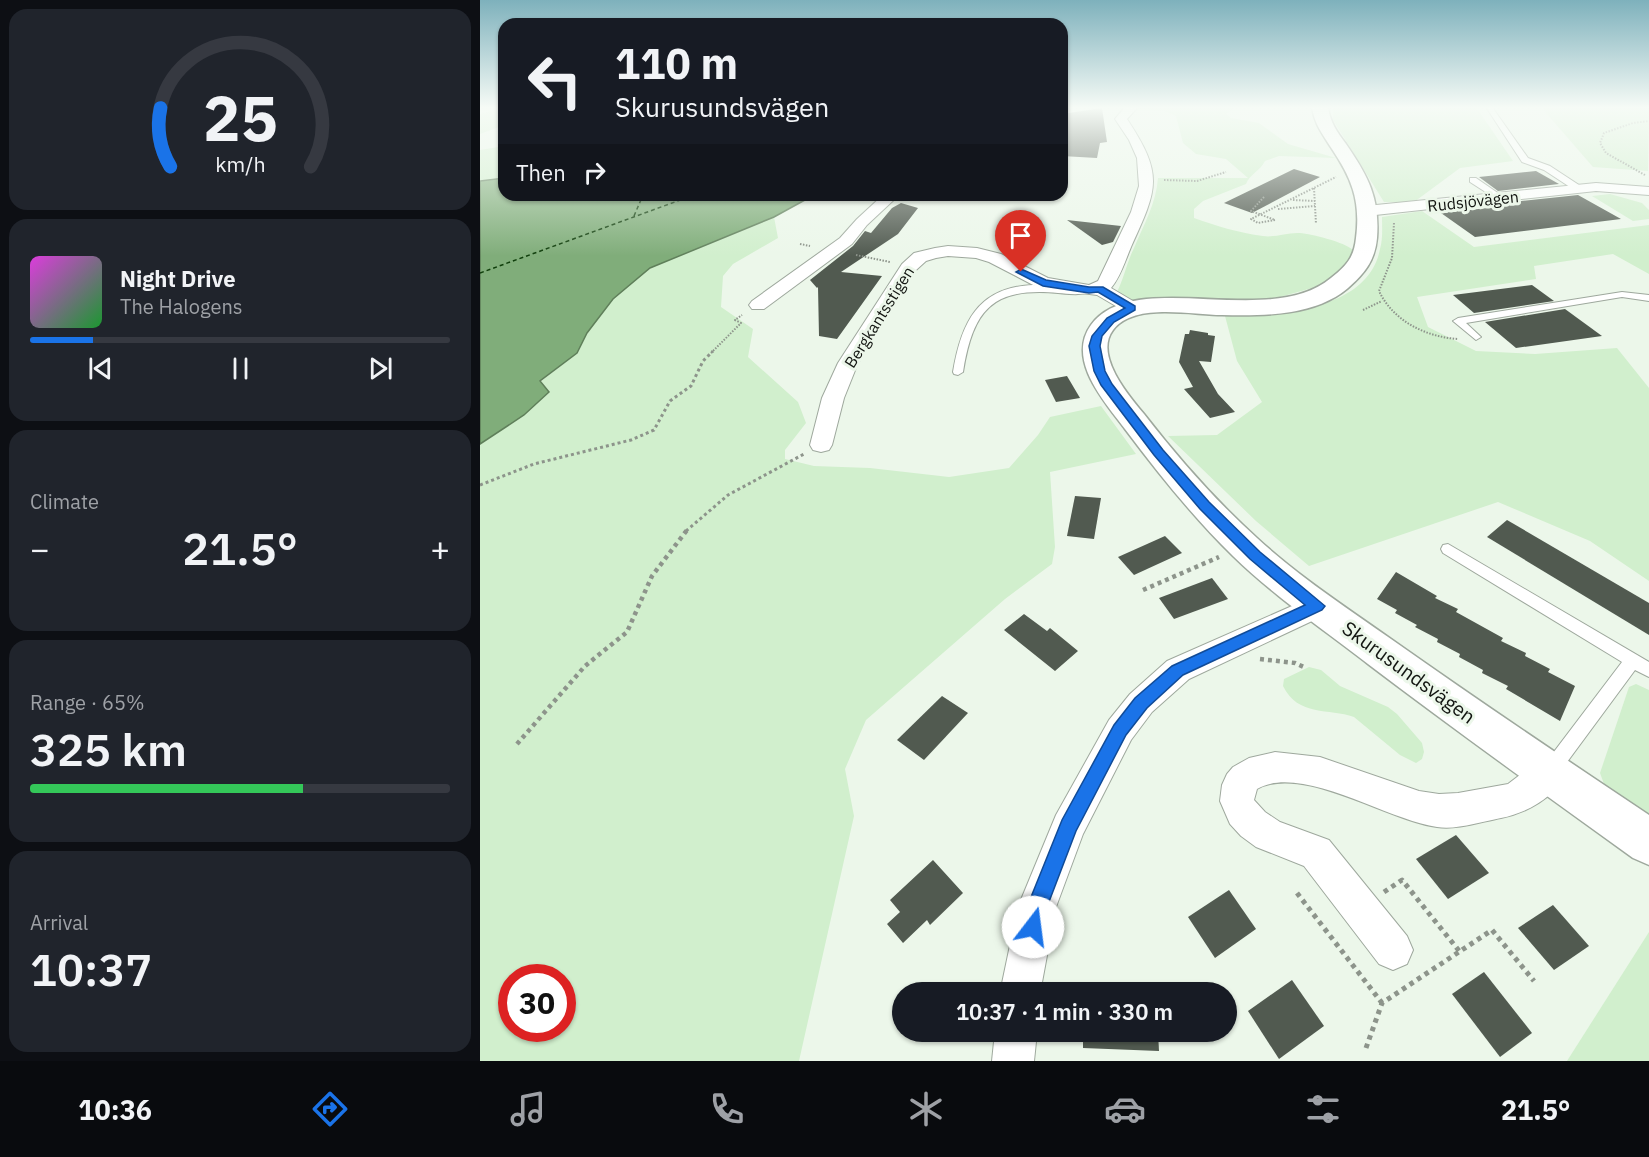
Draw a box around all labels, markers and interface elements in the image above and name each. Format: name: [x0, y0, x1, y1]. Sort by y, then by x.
text: 110 m: [615, 36, 738, 91]
icon: left: [516, 42, 594, 120]
text: 25: [203, 77, 277, 158]
text: Skurusundsvägen: [615, 89, 829, 124]
text: km/h: [215, 150, 265, 178]
icon: right: [578, 156, 611, 189]
text: Then: [516, 158, 566, 187]
street label: Rudsjövägen: [1426, 186, 1520, 216]
pin: [995, 210, 1046, 272]
icon: arrive: [1004, 219, 1037, 252]
street label: Bergkantsstigen: [840, 263, 918, 371]
text: Night Drive: [120, 264, 236, 293]
text: The Halogens: [120, 293, 242, 320]
icon: previous: [84, 352, 117, 385]
icon: pause: [224, 352, 257, 385]
icon: next: [364, 352, 397, 385]
text: Climate: [30, 488, 99, 515]
text: 21.5°: [182, 519, 298, 577]
text: −: [30, 527, 50, 570]
text: +: [430, 527, 450, 570]
street label: Skurusundsvägen: [1337, 614, 1481, 730]
text: Range · 65%: [30, 689, 145, 716]
text: 325 km: [30, 720, 187, 778]
position arrow: [1001, 895, 1065, 959]
text: Arrival: [30, 909, 88, 936]
text: 10:37: [30, 940, 152, 998]
speed limit sign: 30: [498, 964, 576, 1042]
text: 10:37 · 1 min · 330 m: [956, 997, 1173, 1026]
icon: directions: [309, 1088, 351, 1130]
icon: music: [507, 1088, 549, 1130]
icon: phone: [706, 1088, 748, 1130]
icon: climate: [905, 1088, 947, 1130]
icon: car: [1104, 1088, 1146, 1130]
icon: filters: [1302, 1088, 1344, 1130]
text: 10:36: [78, 1092, 152, 1127]
text: 21.5°: [1501, 1092, 1571, 1127]

